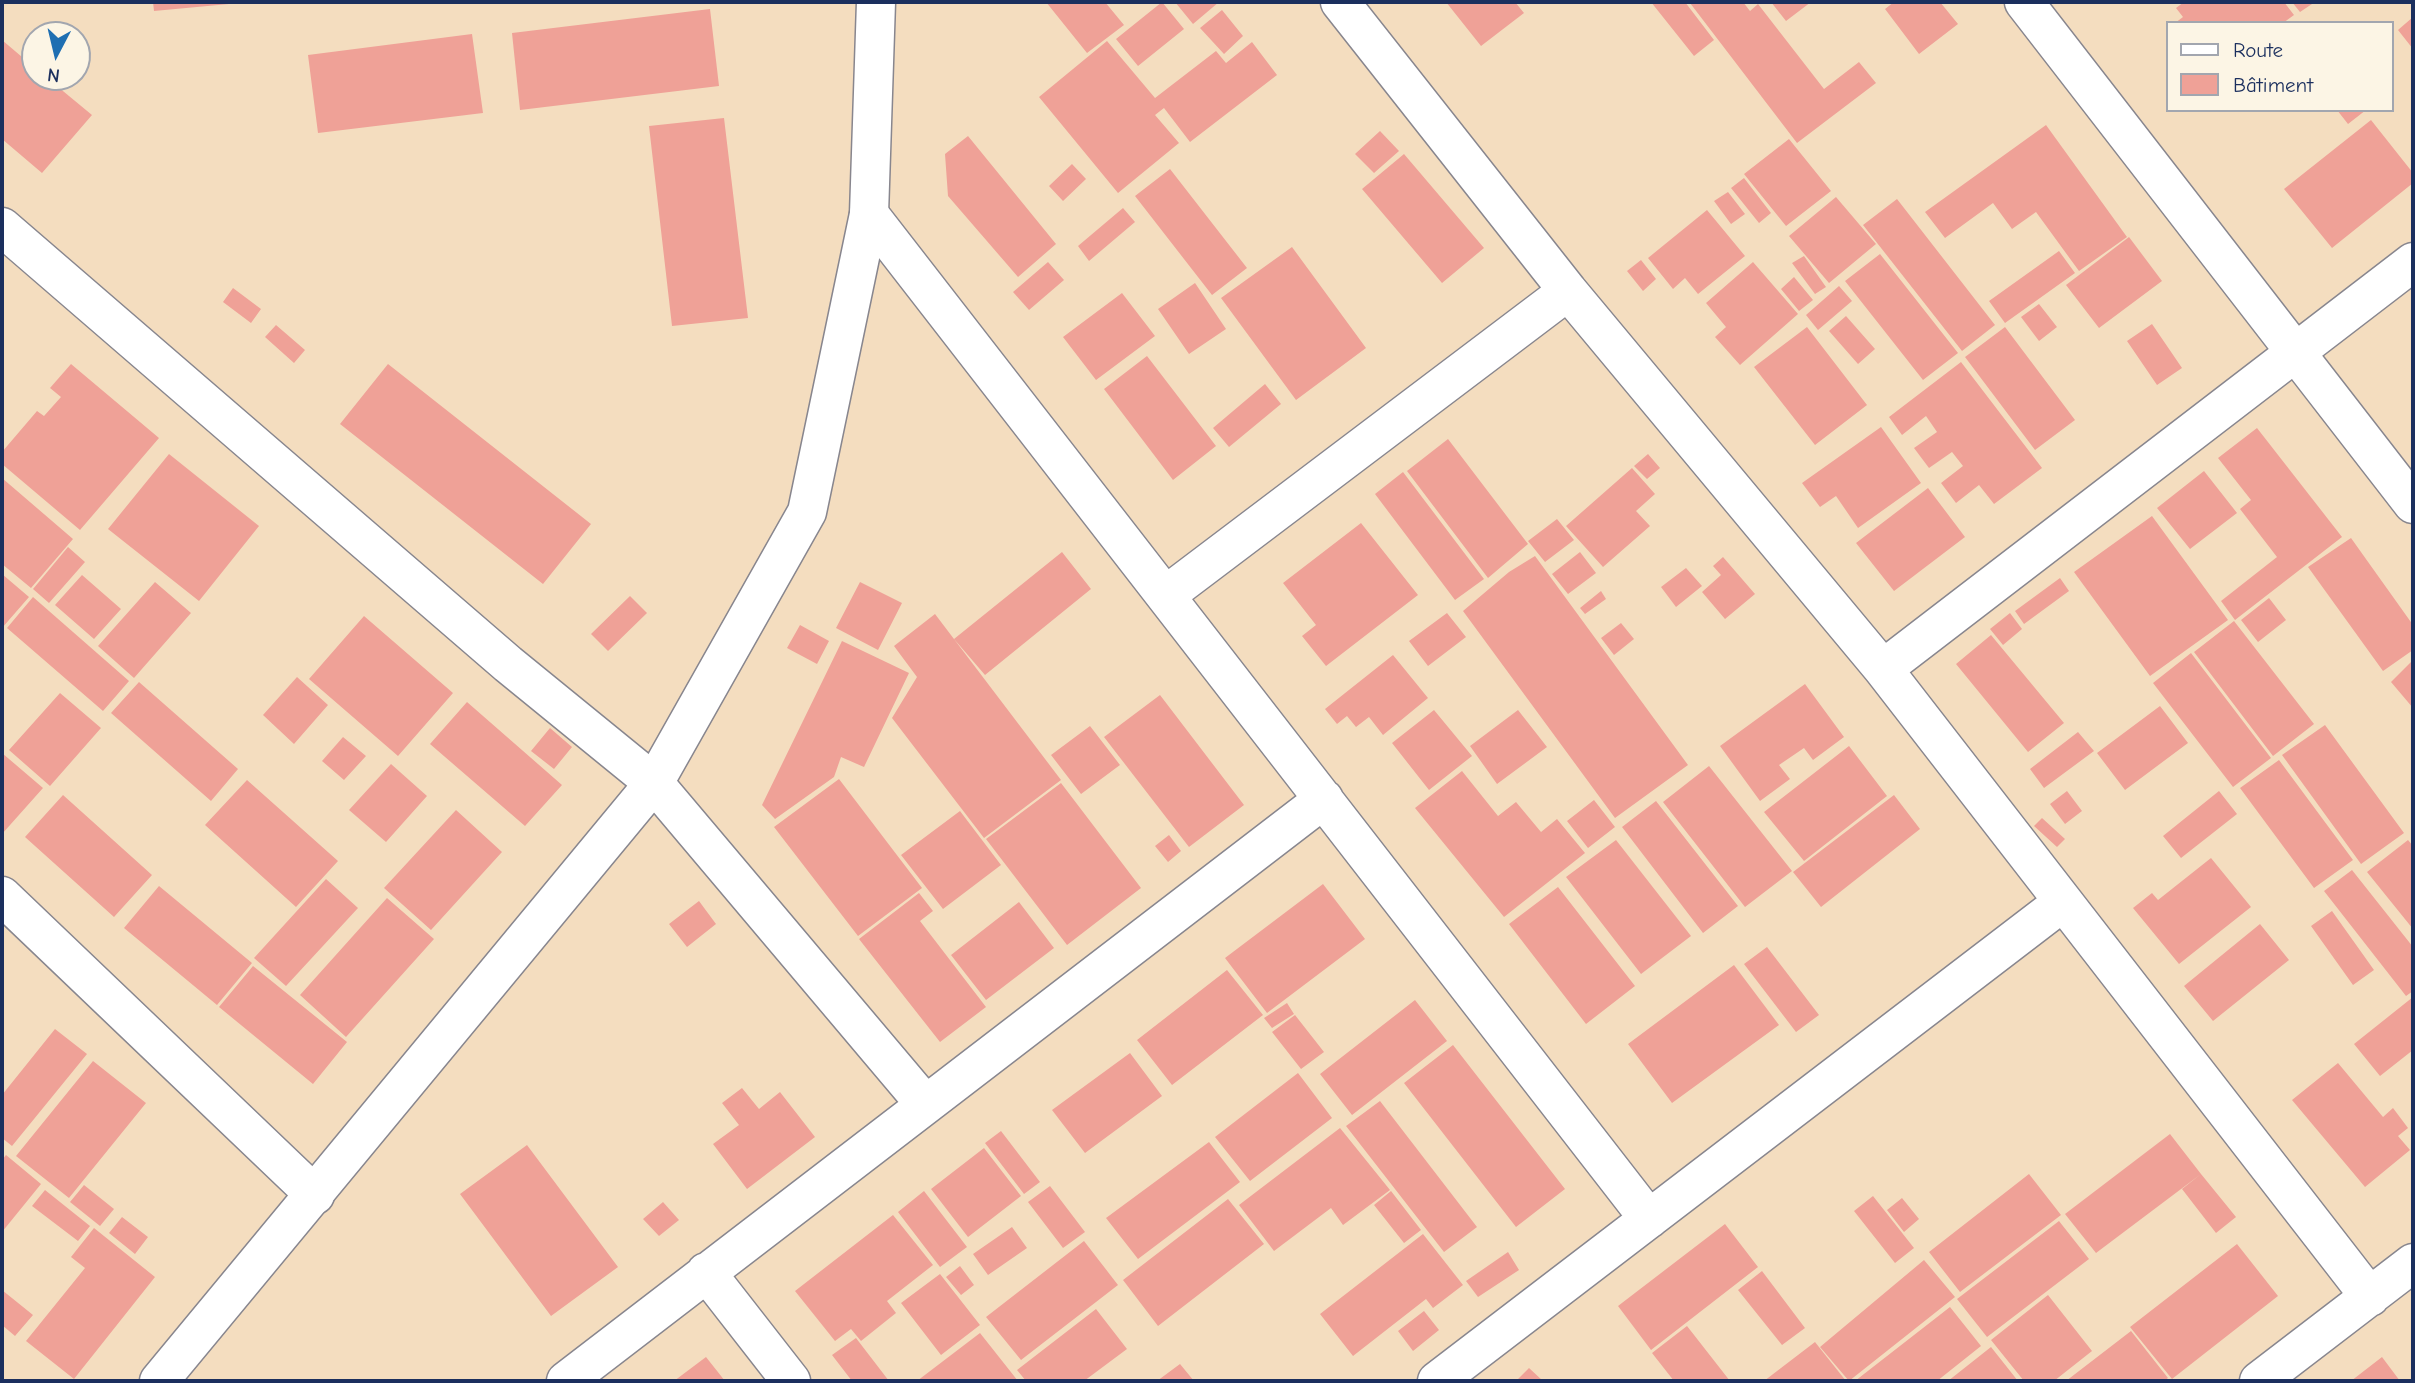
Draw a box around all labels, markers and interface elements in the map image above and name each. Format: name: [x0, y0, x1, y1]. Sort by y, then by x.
north arrow: [21, 21, 91, 91]
legend: [2166, 21, 2394, 112]
text: Route: [2233, 38, 2283, 62]
text: N: [46, 63, 61, 87]
text: Bâtiment: [2233, 73, 2313, 97]

